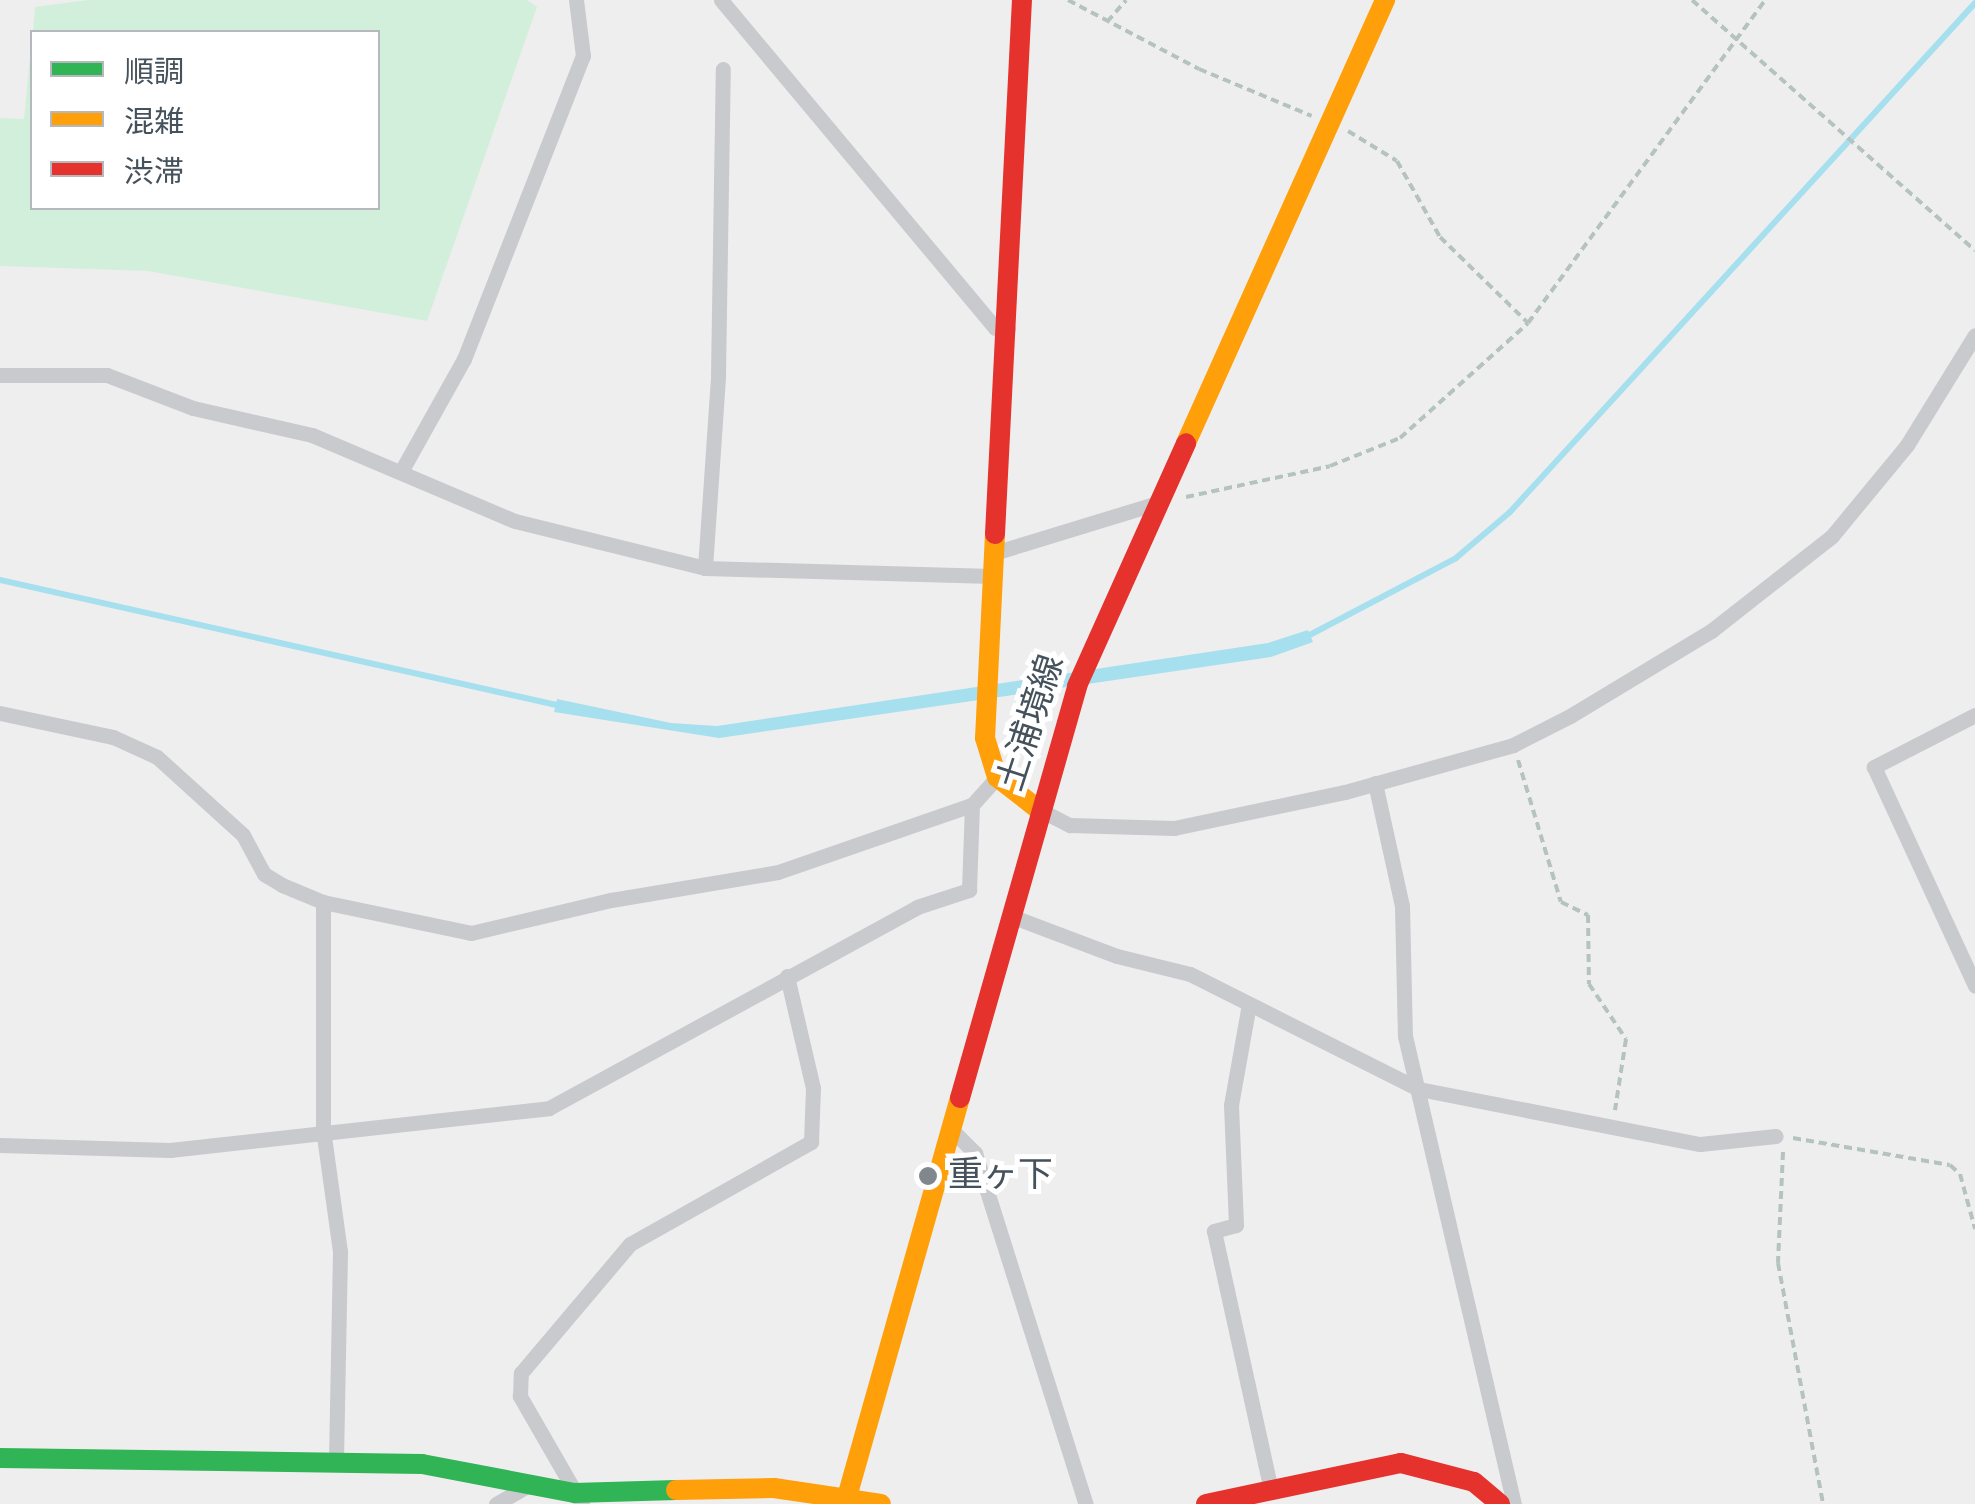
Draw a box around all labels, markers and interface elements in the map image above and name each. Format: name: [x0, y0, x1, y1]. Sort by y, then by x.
legend: [30, 30, 380, 210]
text: 順調: [124, 58, 184, 88]
text: 混雑: [124, 108, 184, 138]
text: 渋滞: [124, 158, 184, 188]
street label: 土浦境線: [990, 650, 1074, 796]
place label: 重ヶ下: [948, 1155, 1053, 1197]
marker: 重ヶ下: [917, 1165, 939, 1187]

